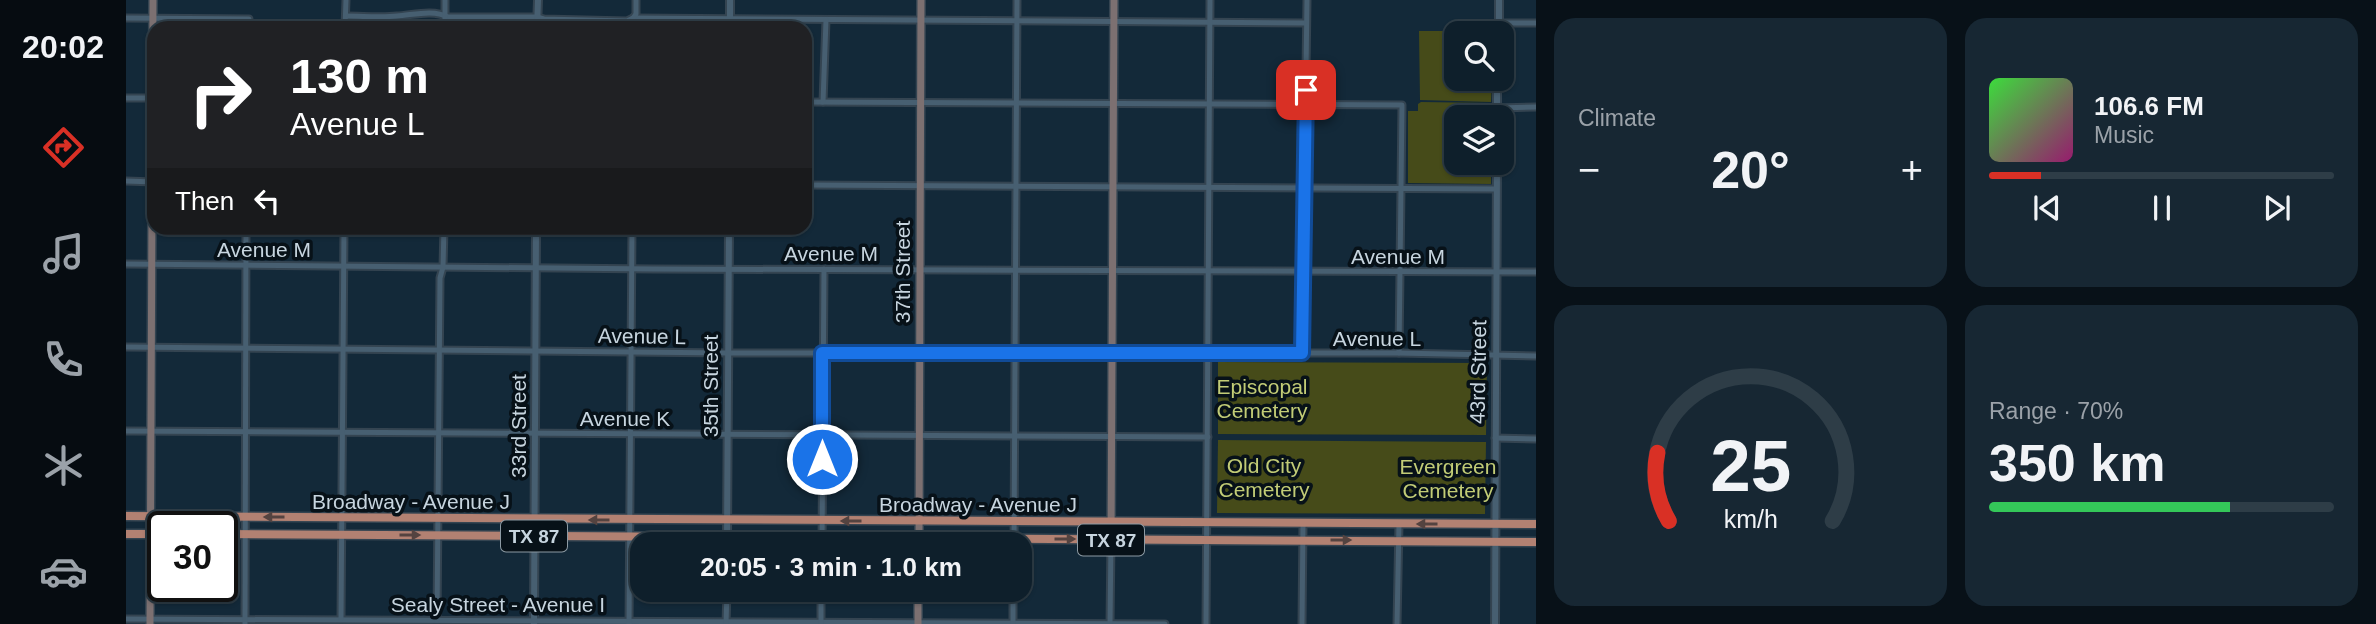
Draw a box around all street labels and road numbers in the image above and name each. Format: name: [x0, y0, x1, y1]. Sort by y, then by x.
street label: 37th Street: [891, 220, 914, 323]
street label: Avenue M: [217, 238, 311, 261]
street label: Avenue M: [784, 242, 878, 265]
street label: Avenue M: [1351, 245, 1445, 268]
street label: 43rd Street: [1466, 320, 1490, 424]
street label: Avenue L: [598, 324, 686, 348]
street label: Avenue L: [1333, 327, 1421, 350]
street label: 35th Street: [699, 334, 722, 437]
street label: 33rd Street: [507, 374, 530, 478]
street label: Avenue K: [580, 407, 670, 430]
street label: Broadway - Avenue J: [312, 490, 510, 513]
street label: Broadway - Avenue J: [879, 493, 1077, 516]
road number: TX 87: [501, 520, 567, 552]
road number: TX 87: [1078, 524, 1144, 555]
street label: Sealy Street - Avenue I: [391, 593, 605, 616]

